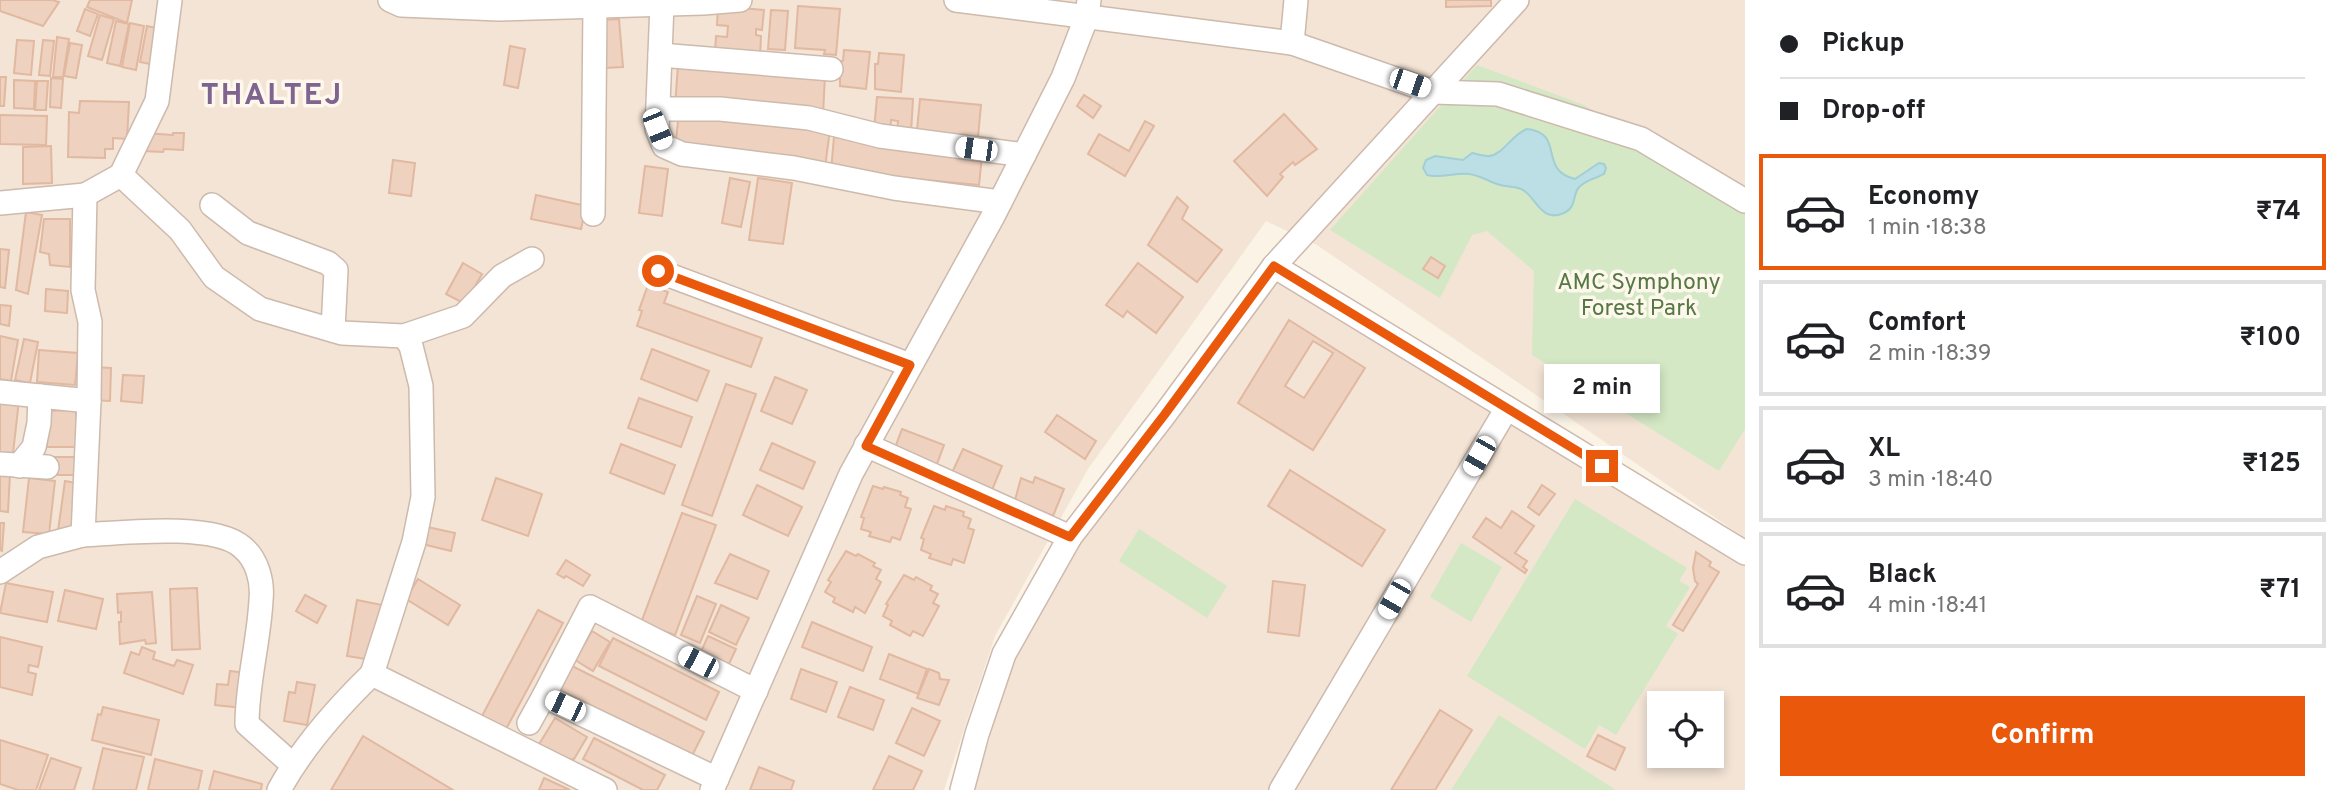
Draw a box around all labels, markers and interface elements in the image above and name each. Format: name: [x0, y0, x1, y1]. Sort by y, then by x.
text: Pickup: [1822, 28, 1905, 61]
car: [1387, 66, 1434, 100]
district label: THALTEJ: [201, 78, 343, 115]
text: Drop-off: [1822, 95, 1925, 128]
car: [640, 106, 675, 152]
car: [954, 136, 999, 162]
icon: car: [1784, 181, 1847, 244]
text: Economy: [1868, 181, 1979, 214]
text: ₹74: [2255, 196, 2301, 229]
text: 1 min · 18:38: [1868, 214, 1987, 243]
route start: [642, 255, 674, 287]
park label: AMC Symphony Forest Park: [1557, 269, 1721, 324]
icon: car: [1784, 307, 1847, 370]
text: Comfort: [1868, 307, 1966, 340]
text: ₹100: [2239, 322, 2301, 355]
text: 2 min · 18:39: [1868, 340, 1992, 369]
callout: 2 min: [1544, 364, 1660, 414]
text: 2 min: [1572, 374, 1632, 403]
car: [1460, 433, 1499, 479]
icon: car: [1784, 433, 1847, 496]
text: XL: [1868, 433, 1900, 466]
text: ₹125: [2242, 448, 2301, 481]
route end: [1586, 450, 1618, 482]
text: 3 min · 18:40: [1868, 466, 1993, 495]
icon: car: [1784, 559, 1847, 622]
text: Black: [1868, 559, 1937, 592]
text: ₹71: [2259, 574, 2301, 607]
car: [1375, 576, 1414, 622]
text: 4 min · 18:41: [1868, 592, 1987, 621]
car: [675, 643, 722, 681]
car: [542, 688, 589, 724]
map controls: [1647, 691, 1724, 768]
button: locate: [1647, 691, 1724, 768]
button: Confirm: [1780, 696, 2305, 776]

